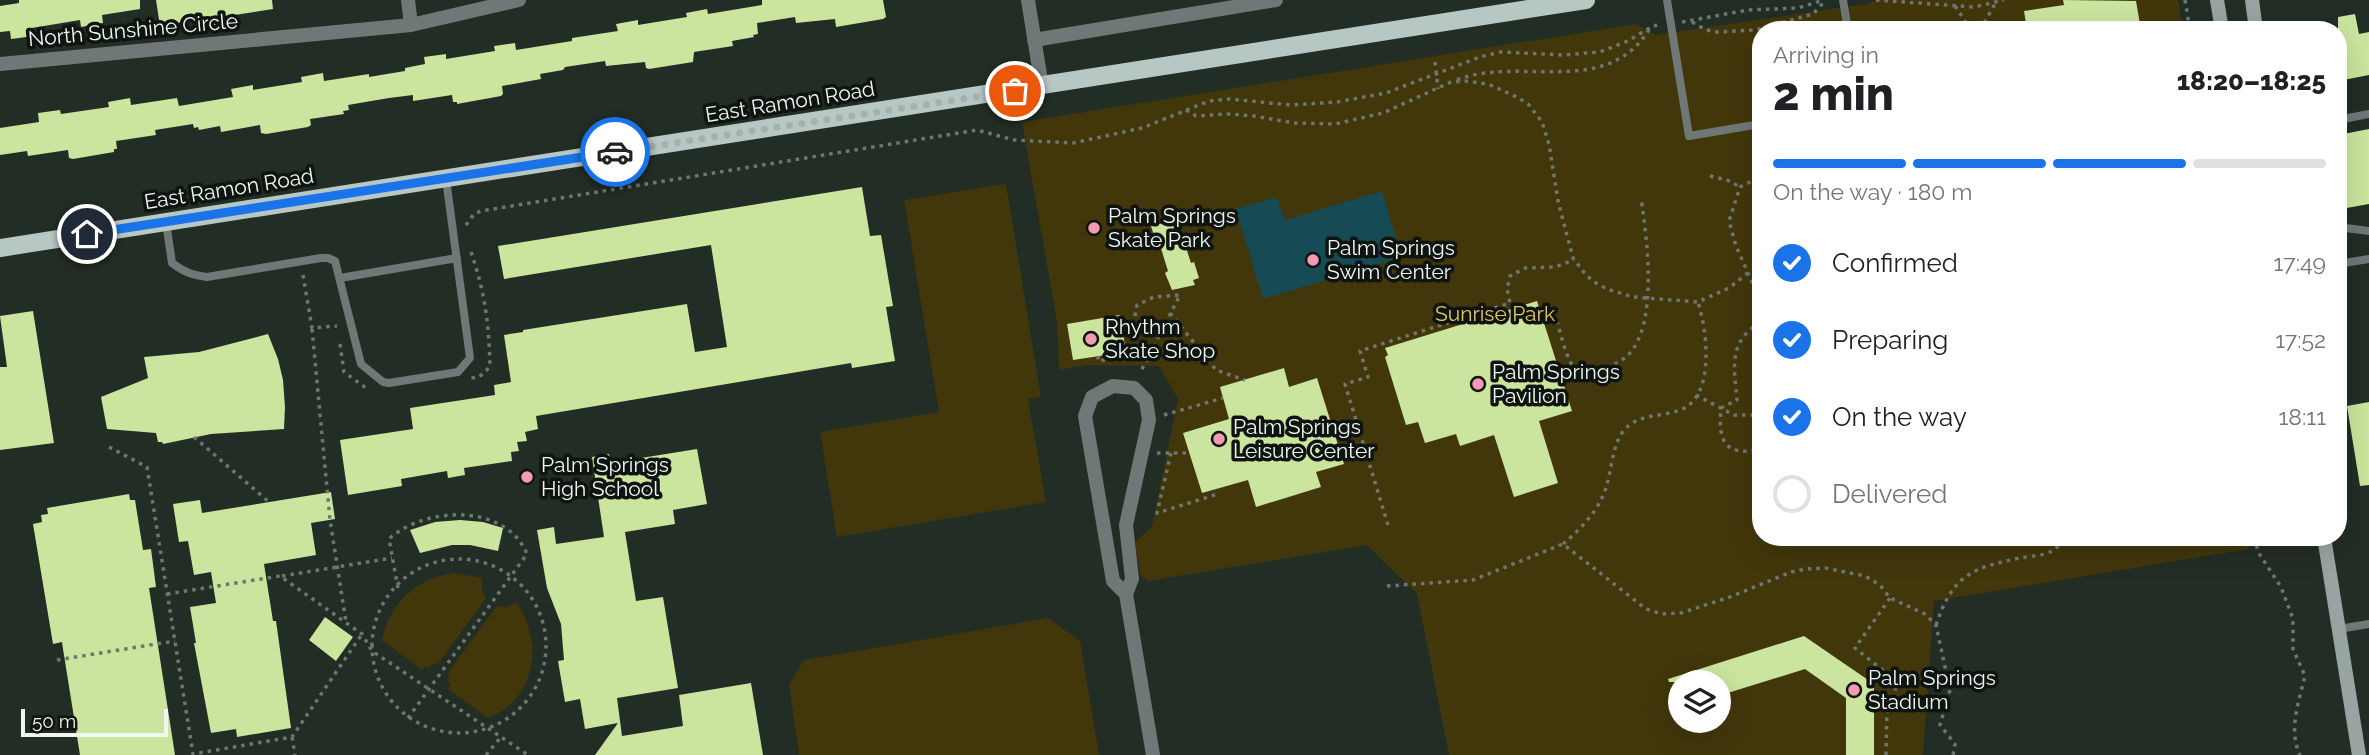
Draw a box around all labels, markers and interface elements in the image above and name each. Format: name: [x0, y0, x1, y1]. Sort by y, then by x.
street label: North Sunshine Circle: [27, 8, 239, 51]
text: Arriving in: [1773, 41, 1879, 68]
pin: [985, 61, 1045, 121]
text: 18:20–18:25: [2177, 66, 2326, 96]
text: 2 min: [1773, 67, 1894, 121]
icon: bag: [996, 72, 1034, 110]
street label: East Ramon Road: [703, 76, 877, 127]
courier: [580, 117, 650, 187]
icon: car: [596, 133, 634, 171]
street label: East Ramon Road: [142, 163, 316, 214]
text: On the way · 180 m: [1773, 178, 1972, 205]
place label: Palm Springs Skate Park: [1108, 203, 1236, 252]
pin: [57, 204, 117, 264]
icon: home: [68, 215, 106, 253]
marker: Palm Springs Skate Park: [1086, 220, 1102, 236]
place label: Palm Springs Swim Center: [1327, 235, 1455, 284]
icon: check: [1773, 244, 1811, 282]
text: Confirmed: [1832, 248, 1958, 278]
text: 17:49: [2274, 249, 2326, 276]
marker: Palm Springs Swim Center: [1305, 252, 1321, 268]
park label: Sunrise Park: [1435, 301, 1555, 326]
place label: Rhythm Skate Shop: [1105, 314, 1215, 363]
icon: check: [1773, 321, 1811, 359]
text: Preparing: [1832, 325, 1948, 355]
text: 17:52: [2275, 326, 2326, 353]
marker: Rhythm Skate Shop: [1083, 331, 1099, 347]
place label: Palm Springs Pavilion: [1492, 359, 1620, 408]
marker: Palm Springs Pavilion: [1470, 376, 1486, 392]
icon: check: [1773, 398, 1811, 436]
text: On the way: [1832, 402, 1967, 432]
text: 18:11: [2279, 403, 2326, 430]
place label: Palm Springs Leisure Center: [1233, 414, 1375, 463]
marker: Palm Springs Leisure Center: [1211, 431, 1227, 447]
place label: Palm Springs High School: [541, 452, 669, 501]
marker: Palm Springs High School: [519, 469, 535, 485]
text: Delivered: [1832, 479, 1947, 509]
place label: Palm Springs Stadium: [1868, 665, 1996, 714]
map controls: [1668, 670, 1731, 733]
button: layers: [1668, 670, 1731, 733]
marker: Palm Springs Stadium: [1846, 682, 1862, 698]
scale bar: [21, 706, 168, 738]
text: 50 m: [32, 710, 76, 732]

